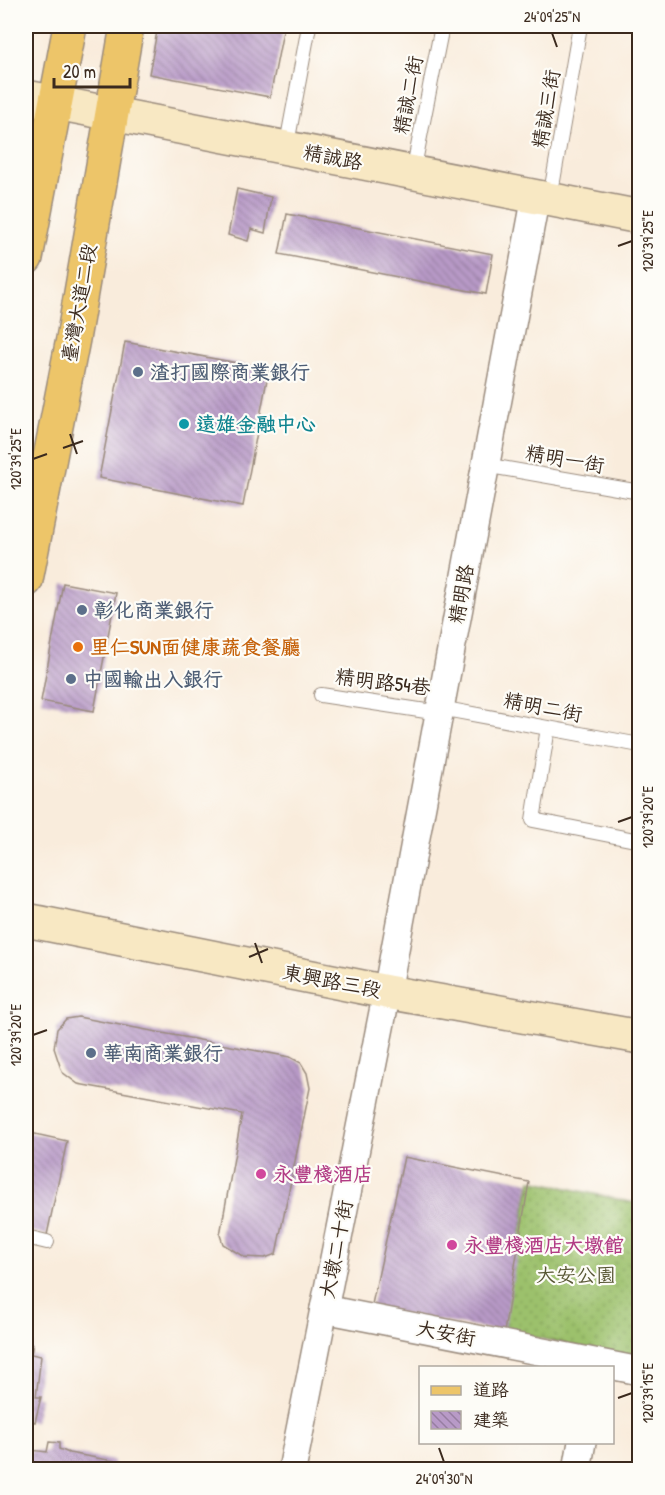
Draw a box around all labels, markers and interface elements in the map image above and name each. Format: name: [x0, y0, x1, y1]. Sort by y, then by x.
text: 24°09'25"N: [524, 6, 580, 27]
scale bar: [54, 51, 130, 89]
street label: 精誠二街: [387, 53, 428, 137]
text: 20 m: [63, 59, 96, 84]
street label: 精誠三街: [525, 67, 566, 151]
street label: 精誠路: [301, 138, 366, 176]
text: 120°39'25"E: [637, 210, 658, 272]
street label: 臺灣大道二段: [55, 241, 102, 364]
place label: 渣打國際商業銀行: [150, 358, 310, 385]
marker: 渣打國際商業銀行: [131, 365, 145, 379]
place label: 遠雄金融中心: [196, 410, 316, 437]
marker: 遠雄金融中心: [177, 417, 191, 431]
text: 120°39'25"E: [5, 428, 26, 490]
street label: 精明一街: [523, 438, 607, 479]
street label: 精明路: [442, 561, 479, 626]
place label: 彰化商業銀行: [94, 596, 214, 623]
marker: 彰化商業銀行: [75, 603, 89, 617]
place label: 里仁SUN面健康蔬食餐廳: [90, 633, 301, 660]
marker: 里仁SUN面健康蔬食餐廳: [71, 640, 85, 654]
street label: 精明路54巷: [334, 662, 433, 701]
place label: 中國輸出入銀行: [83, 665, 223, 692]
marker: 中國輸出入銀行: [64, 672, 78, 686]
street label: 精明二街: [501, 686, 585, 727]
text: 120°39'20"E: [637, 785, 658, 848]
street label: 東興路三段: [280, 958, 384, 1003]
text: 120°39'20"E: [5, 1003, 26, 1066]
place label: 華南商業銀行: [103, 1039, 223, 1066]
marker: 華南商業銀行: [84, 1046, 98, 1060]
place label: 永豐棧酒店: [273, 1160, 373, 1187]
marker: 永豐棧酒店: [254, 1167, 268, 1181]
street label: 大墩二十街: [313, 1197, 358, 1301]
place label: 永豐棧酒店大墩館: [464, 1231, 624, 1258]
marker: 永豐棧酒店大墩館: [445, 1238, 459, 1252]
park label: 大安公園: [536, 1261, 616, 1288]
street label: 大安街: [414, 1314, 478, 1351]
text: 120°39'15"E: [637, 1362, 658, 1423]
legend: [419, 1366, 614, 1444]
text: 道路: [473, 1377, 509, 1402]
text: 建築: [473, 1407, 509, 1432]
text: 24°09'30"N: [416, 1468, 472, 1489]

